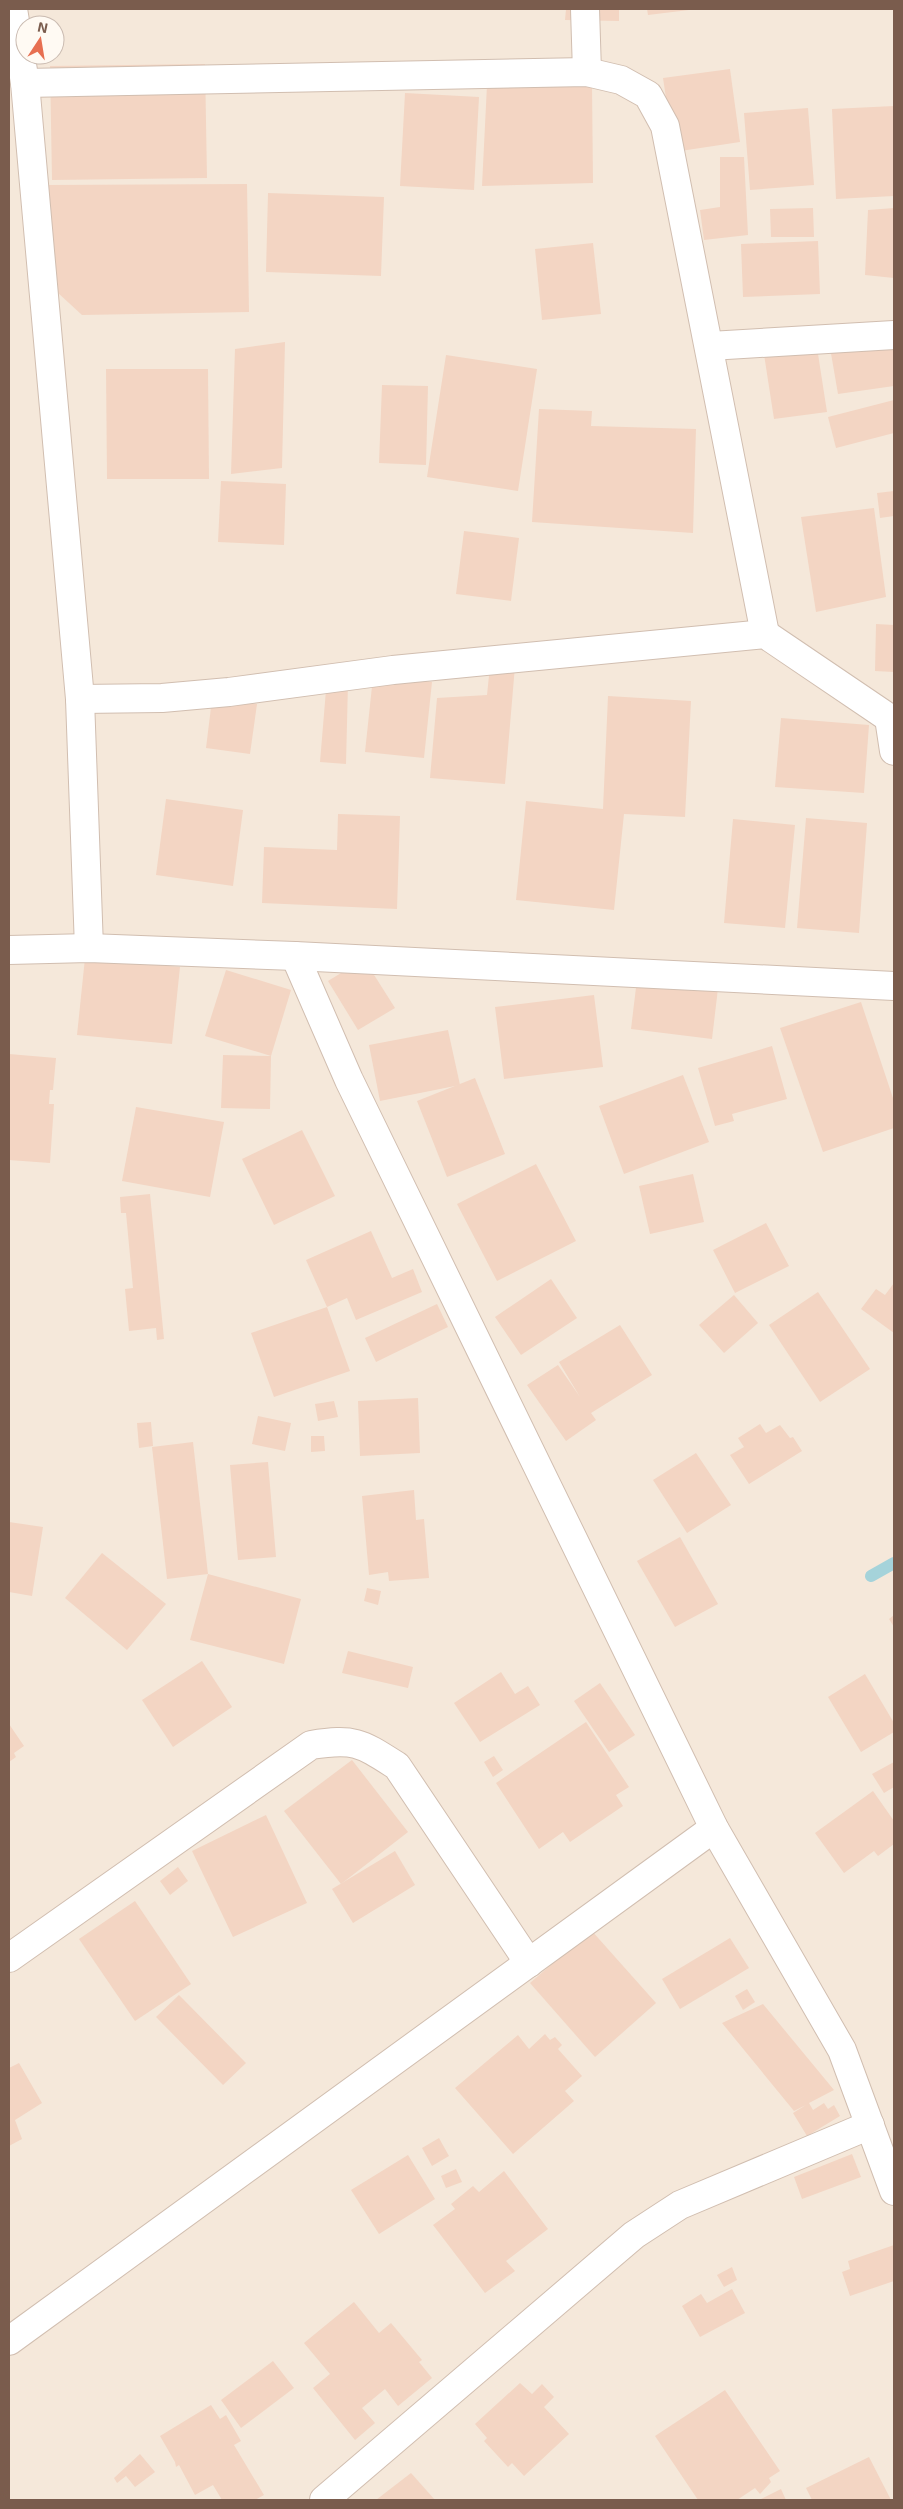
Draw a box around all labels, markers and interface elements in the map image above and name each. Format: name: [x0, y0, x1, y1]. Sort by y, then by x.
north arrow: [15, 15, 65, 65]
text: N: [36, 17, 50, 36]

